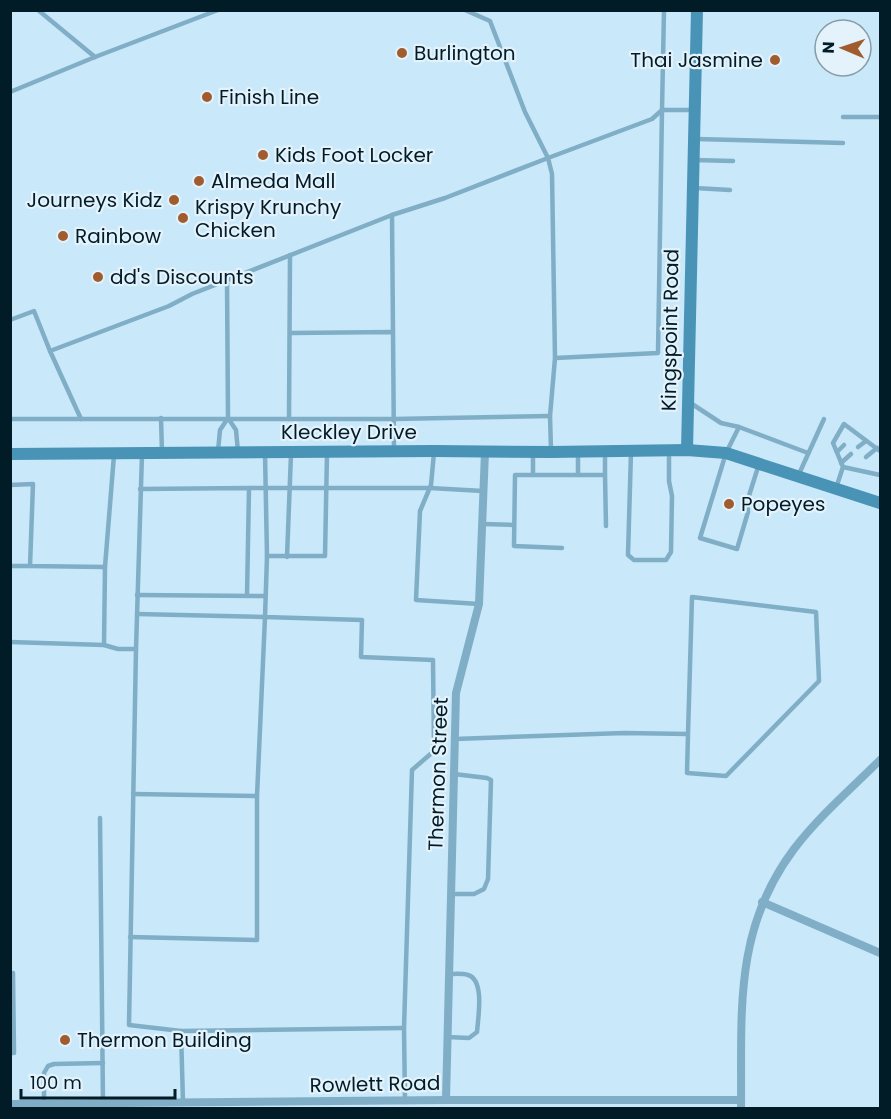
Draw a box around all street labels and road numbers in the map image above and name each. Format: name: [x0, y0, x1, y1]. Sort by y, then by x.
street label: Kingspoint Road: [655, 249, 685, 411]
street label: Kleckley Drive: [281, 418, 417, 446]
street label: Thermon Street: [421, 697, 455, 851]
street label: Rowlett Road: [309, 1069, 441, 1099]

